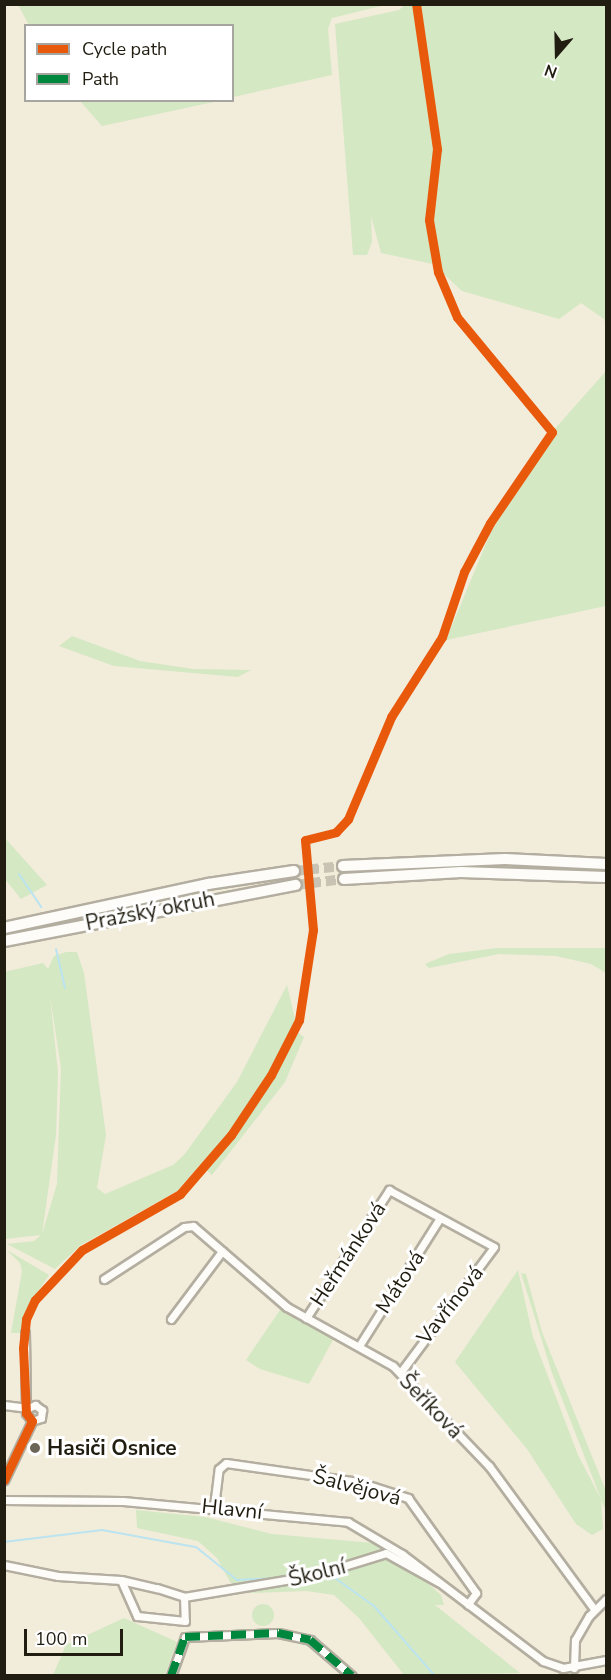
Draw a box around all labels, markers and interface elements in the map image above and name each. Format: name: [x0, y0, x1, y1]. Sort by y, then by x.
legend: [24, 24, 234, 102]
north arrow: [527, 24, 587, 84]
text: Cycle path: [82, 37, 167, 61]
text: N: [541, 59, 560, 83]
text: Path: [82, 67, 119, 91]
street label: Pražský okruh: [83, 886, 217, 936]
street label: Heřmánková: [305, 1197, 391, 1311]
street label: Mátová: [370, 1246, 430, 1318]
street label: Vavřínová: [412, 1261, 488, 1349]
street label: Šeříková: [394, 1368, 468, 1444]
place label: Hasiči Osnice: [47, 1435, 177, 1461]
marker: Hasiči Osnice: [28, 1441, 42, 1455]
street label: Šalvějová: [310, 1463, 404, 1511]
street label: Hlavní: [200, 1493, 264, 1525]
street label: Školní: [286, 1554, 348, 1592]
scale bar: [27, 1617, 126, 1655]
text: 100 m: [35, 1627, 87, 1651]

